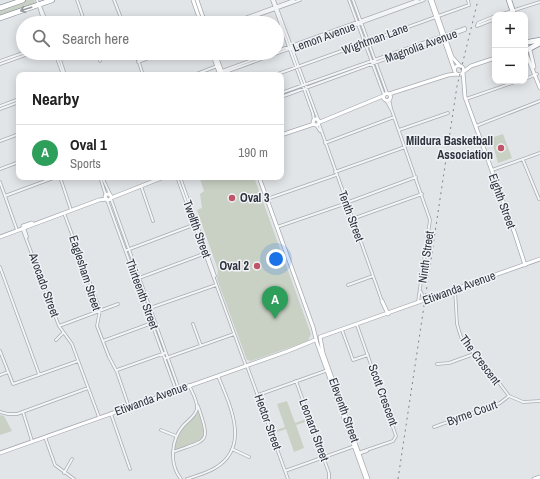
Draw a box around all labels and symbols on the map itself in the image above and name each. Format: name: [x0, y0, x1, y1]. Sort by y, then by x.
one-way arrow: [20, 6, 33, 13]
street label: Lemon Avenue: [290, 18, 358, 56]
street label: Wightman Lane: [340, 20, 410, 58]
street label: Magnolia Avenue: [383, 26, 459, 66]
place label: Mildura Basketball Association: [406, 133, 493, 163]
marker: Mildura Basketball Association: [496, 143, 506, 153]
street label: Eighth Street: [485, 171, 519, 231]
street label: Tenth Street: [334, 188, 368, 244]
place label: Oval 3: [240, 190, 270, 206]
marker: Oval 3: [227, 193, 237, 203]
street label: Twelfth Street: [179, 198, 215, 260]
street label: Ninth Street: [414, 230, 438, 284]
street label: Eaglesham Street: [65, 233, 105, 313]
your location: [266, 249, 286, 269]
street label: Avocado Street: [25, 250, 63, 320]
street label: Thirteenth Street: [122, 257, 162, 332]
place label: Oval 2: [219, 258, 250, 274]
marker: Oval 2: [252, 261, 262, 271]
street label: Etiwanda Avenue: [420, 267, 498, 309]
pin: A: [262, 286, 288, 319]
street label: The Crescent: [456, 332, 504, 389]
street label: Scott Crescent: [364, 362, 402, 428]
street label: Eleventh Street: [325, 376, 363, 445]
street label: Etiwanda Avenue: [112, 378, 190, 420]
street label: Hector Street: [251, 392, 286, 452]
street label: Byrne Court: [445, 396, 500, 429]
street label: Leonard Street: [295, 397, 333, 464]

